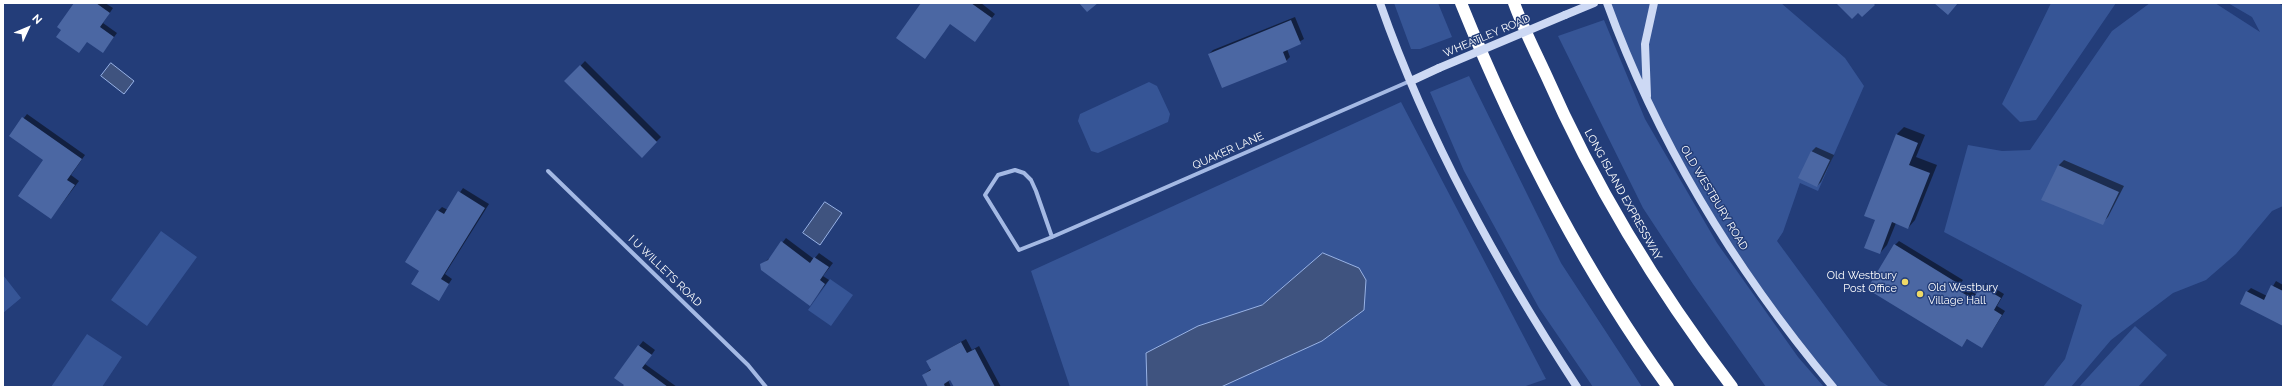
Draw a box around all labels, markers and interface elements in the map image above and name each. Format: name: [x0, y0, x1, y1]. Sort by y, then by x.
north arrow: [8, 8, 48, 48]
text: N: [29, 12, 45, 27]
street label: WHEATLEY ROAD: [1441, 12, 1533, 60]
street label: LONG ISLAND EXPRESSWAY: [1581, 127, 1665, 263]
street label: QUAKER LANE: [1190, 129, 1266, 173]
street label: OLD WESTBURY ROAD: [1677, 143, 1751, 253]
street label: I U WILLETS ROAD: [626, 233, 704, 309]
place label: Old Westbury Post Office: [1827, 269, 1897, 295]
marker: Old Westbury Post Office: [1900, 277, 1910, 287]
place label: Old Westbury Village Hall: [1928, 281, 1998, 307]
marker: Old Westbury Village Hall: [1915, 289, 1925, 299]

